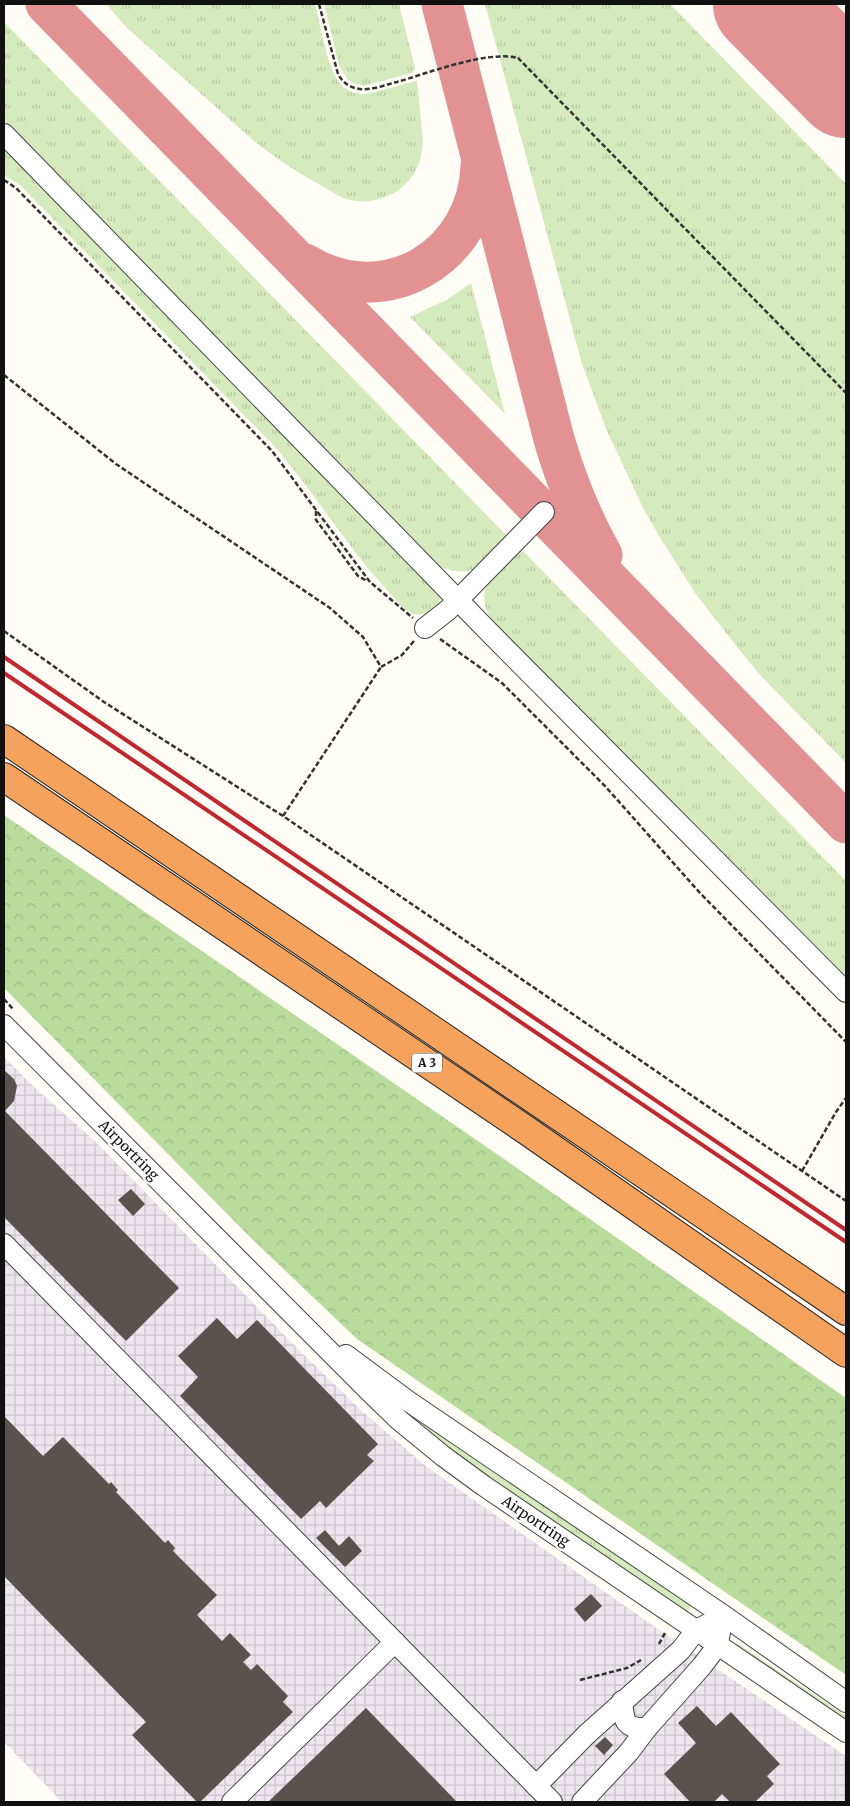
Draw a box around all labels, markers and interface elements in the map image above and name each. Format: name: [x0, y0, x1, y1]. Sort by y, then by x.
road number: A 3: [412, 1054, 442, 1072]
street label: Airportring: [94, 1115, 163, 1184]
street label: Airportring: [498, 1491, 574, 1551]

